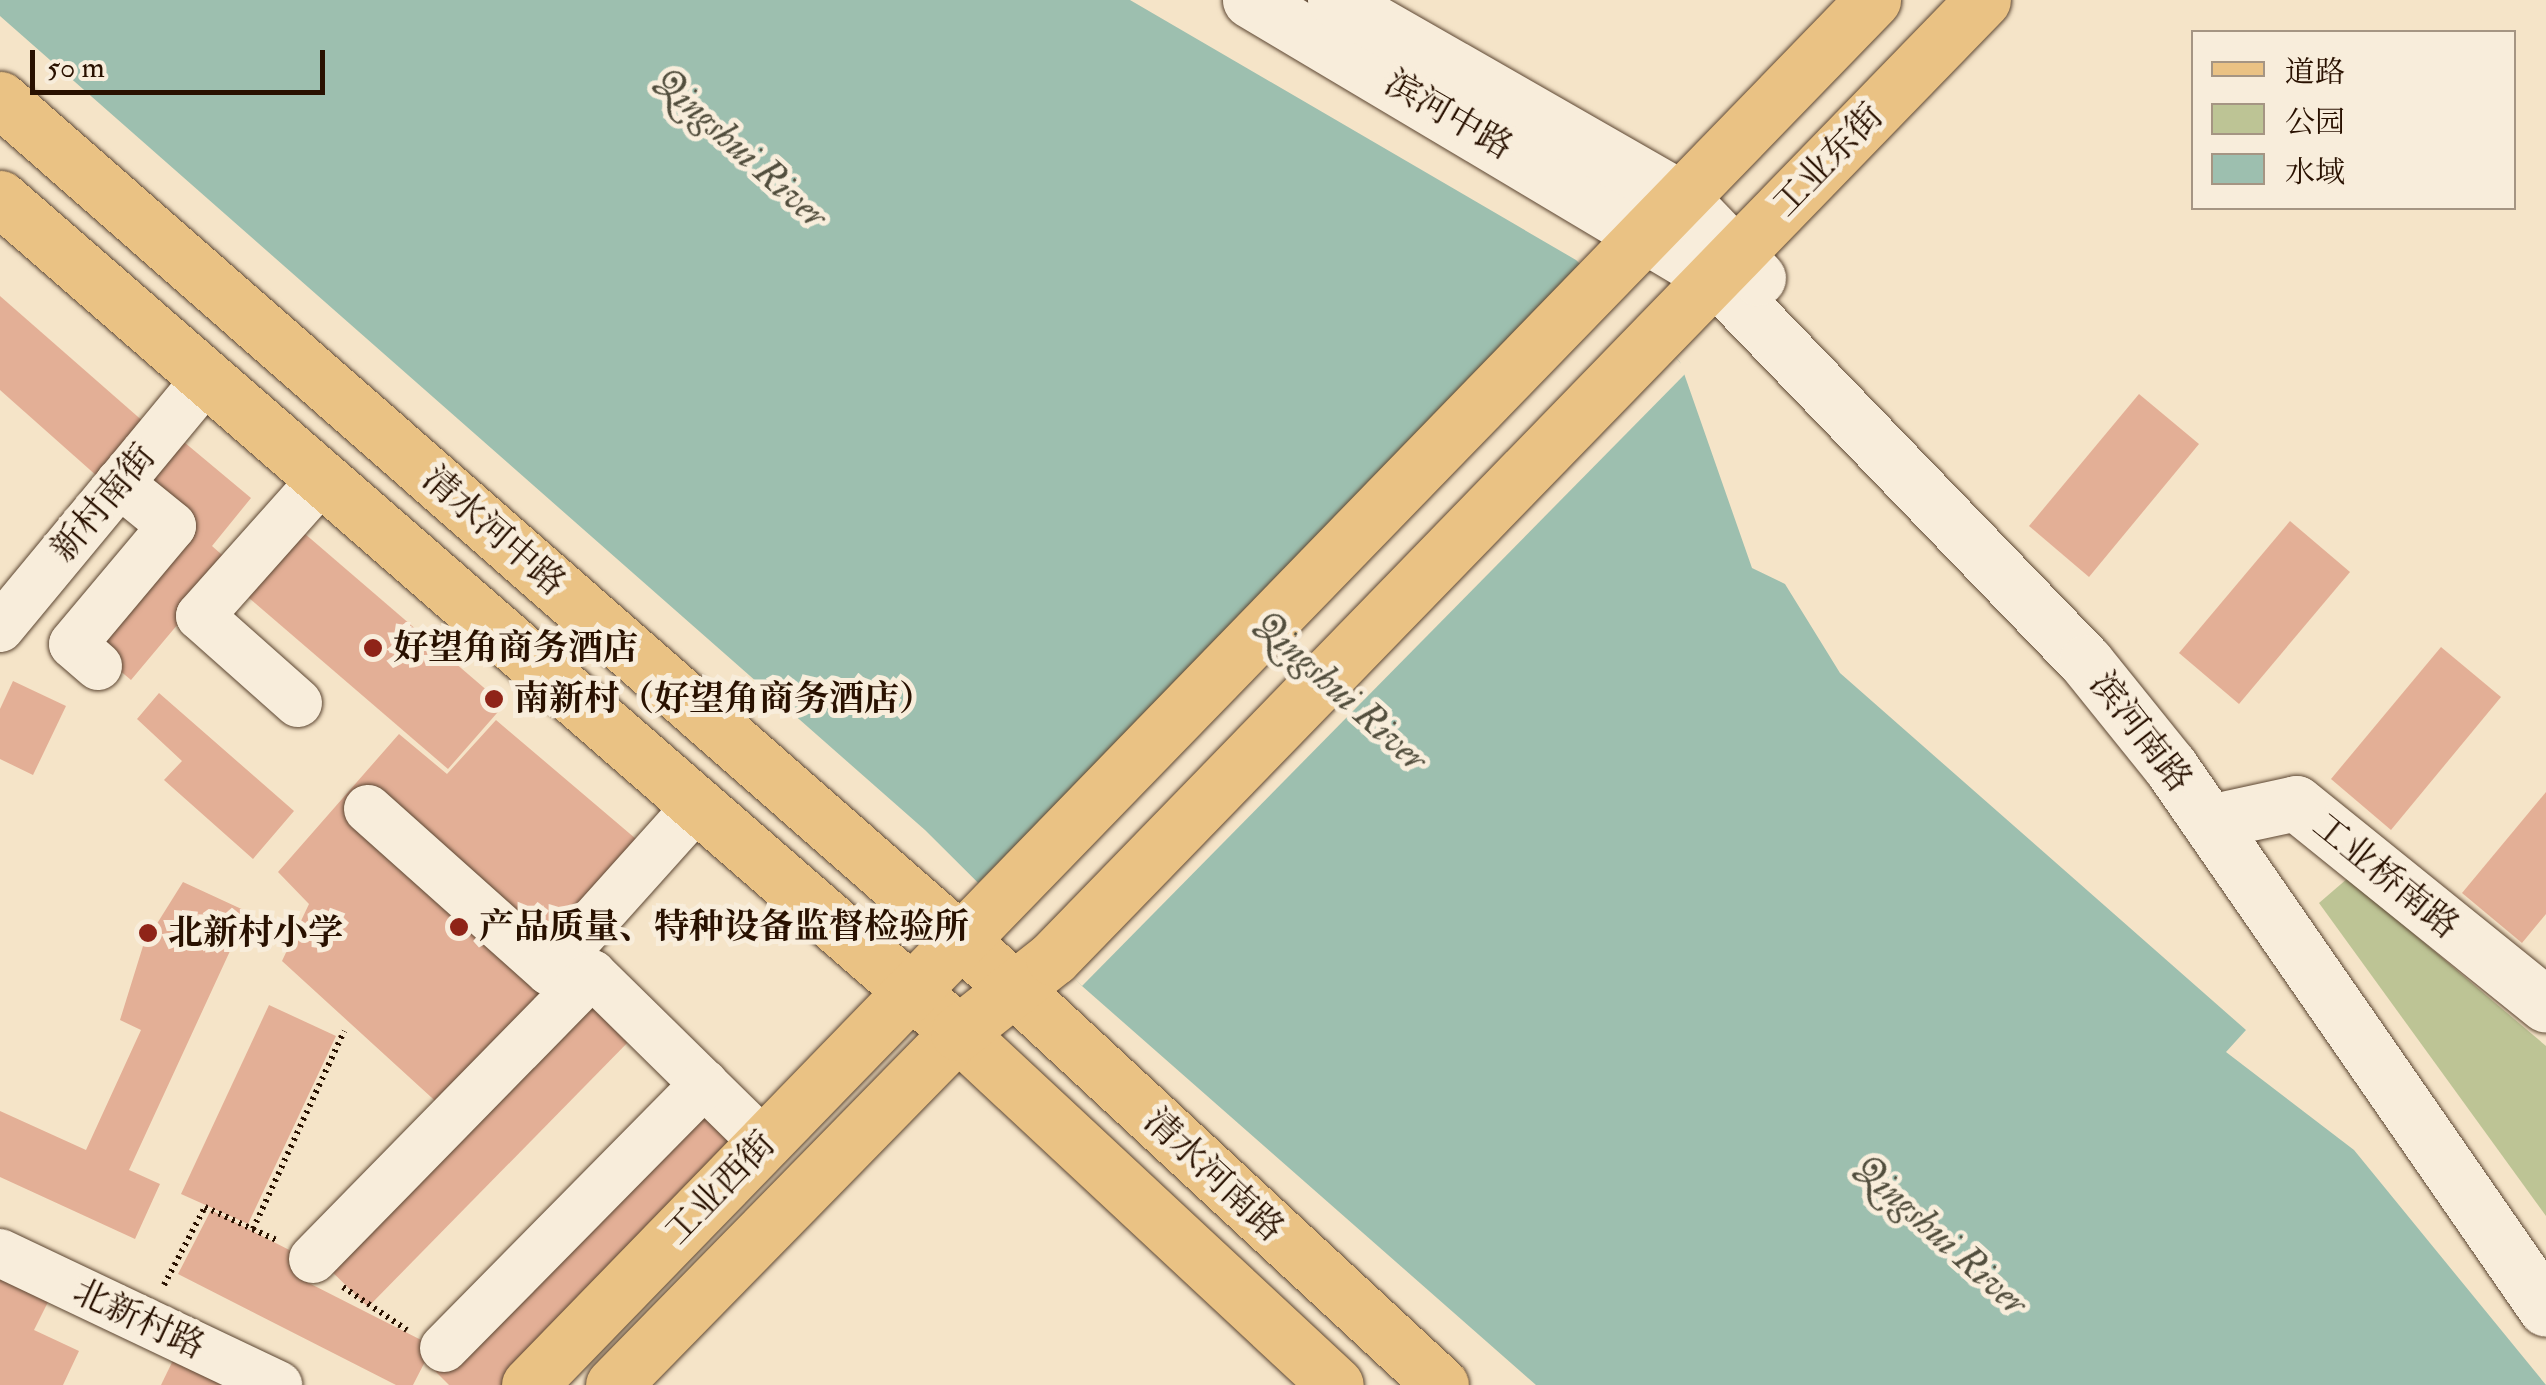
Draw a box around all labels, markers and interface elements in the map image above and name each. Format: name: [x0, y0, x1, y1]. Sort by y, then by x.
scale bar: [35, 30, 330, 92]
legend: [2191, 30, 2516, 210]
text: 50 m: [47, 49, 105, 86]
text: 道路: [2285, 54, 2345, 91]
water label: Qingshui River: [644, 59, 836, 239]
street label: 滨河中路: [1378, 62, 1520, 168]
street label: 工业东街: [1764, 95, 1892, 225]
text: 公园: [2285, 104, 2345, 141]
text: 水域: [2285, 154, 2345, 191]
street label: 新村南街: [42, 436, 164, 570]
street label: 清水河中路: [414, 458, 574, 604]
water label: Qingshui River: [1244, 602, 1436, 782]
place label: 好望角商务酒店: [393, 627, 638, 669]
marker: 好望角商务酒店: [362, 637, 384, 659]
street label: 滨河南路: [2081, 664, 2201, 800]
place label: 南新村（好望角商务酒店）: [514, 678, 934, 720]
marker: 南新村（好望角商务酒店）: [483, 688, 505, 710]
street label: 工业桥南路: [2305, 805, 2467, 947]
place label: 产品质量、特种设备监督检验所: [479, 906, 969, 948]
place label: 北新村小学: [168, 912, 343, 954]
marker: 产品质量、特种设备监督检验所: [448, 916, 470, 938]
marker: 北新村小学: [137, 922, 159, 944]
street label: 清水河南路: [1136, 1100, 1292, 1250]
street label: 工业西街: [656, 1123, 784, 1253]
water label: Qingshui River: [1844, 1146, 2036, 1326]
street label: 北新村路: [67, 1270, 211, 1368]

